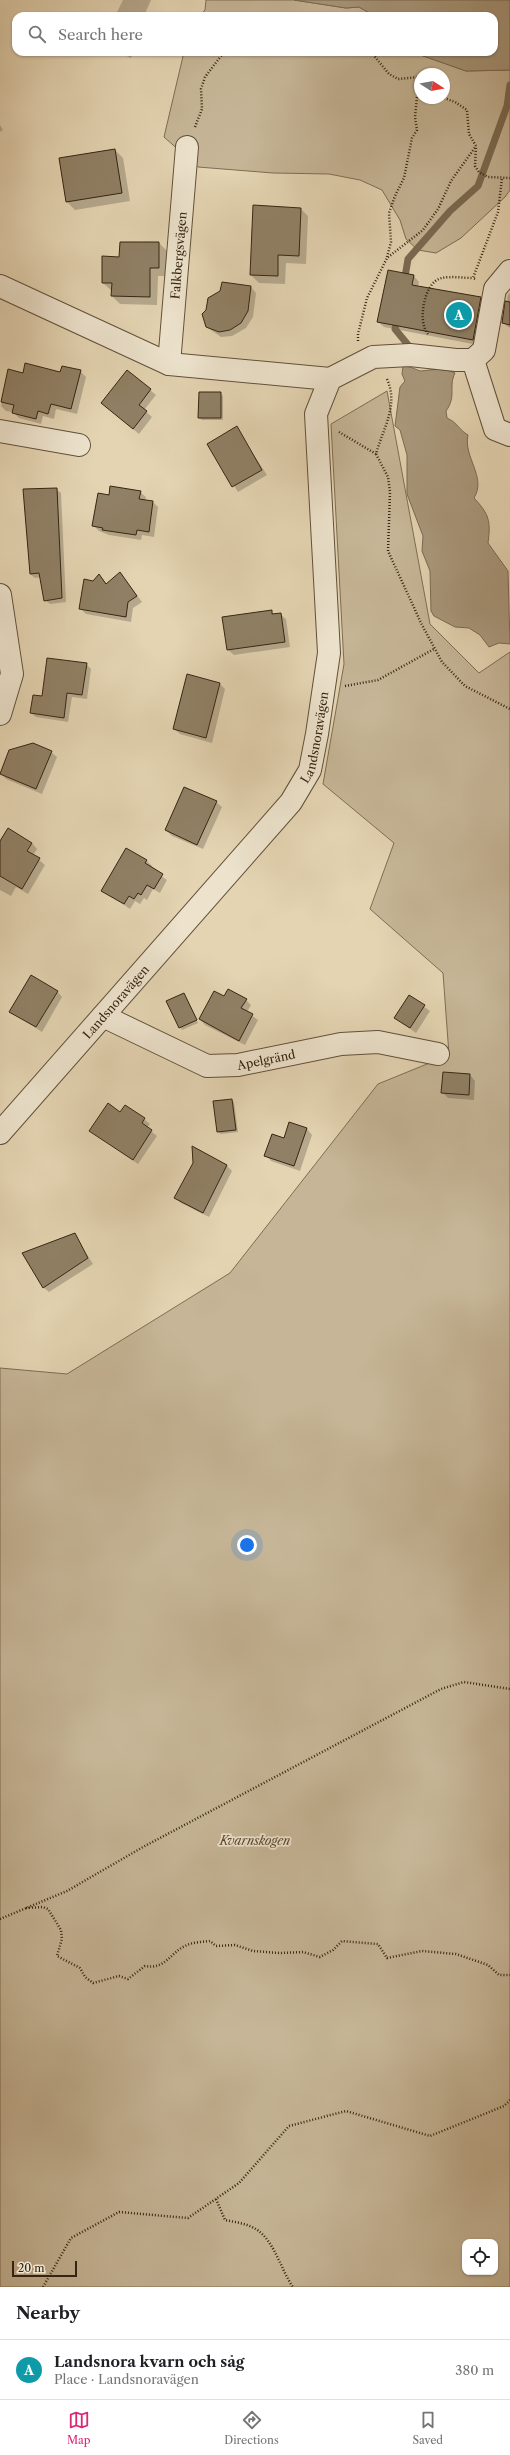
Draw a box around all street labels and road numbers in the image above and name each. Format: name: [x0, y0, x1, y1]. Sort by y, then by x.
street label: Falkbergsvägen: [167, 211, 189, 300]
street label: Landsnoravägen: [297, 690, 331, 785]
street label: Landsnoravägen: [79, 961, 152, 1042]
street label: Apelgränd: [235, 1046, 297, 1073]

